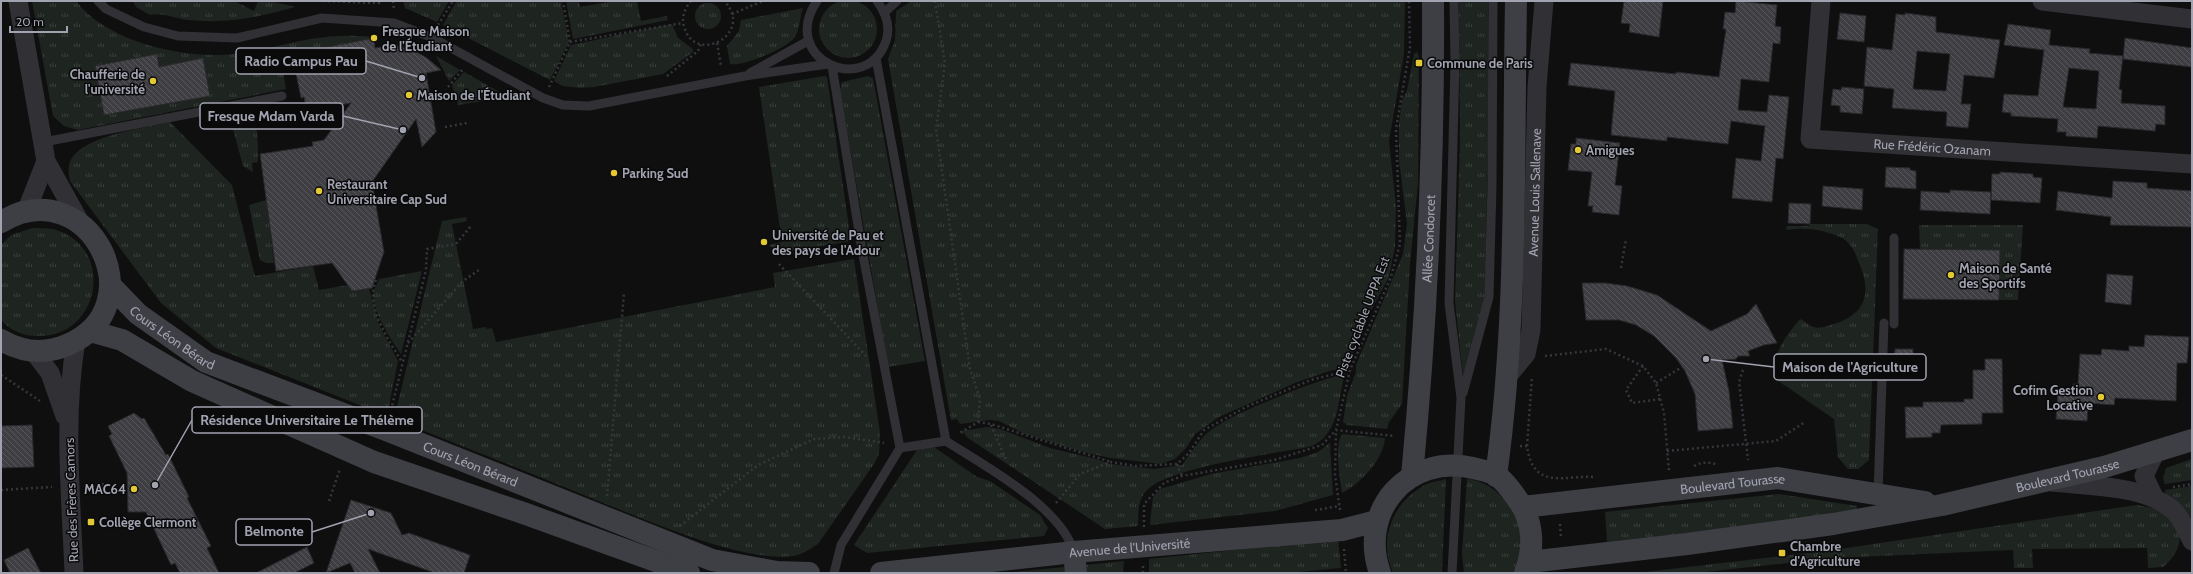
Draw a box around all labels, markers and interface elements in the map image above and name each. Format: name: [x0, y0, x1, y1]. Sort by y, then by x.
scale bar: [10, 8, 67, 34]
text: 20 m: [16, 14, 44, 29]
place label: Fresque Maison de l'Étudiant: [382, 23, 469, 54]
marker: Fresque Maison de l'Étudiant: [369, 33, 379, 43]
callout: Radio Campus Pau: [236, 48, 366, 74]
text: Radio Campus Pau: [244, 52, 358, 70]
place label: Commune de Paris: [1427, 55, 1533, 71]
marker: Commune de Paris: [1414, 58, 1424, 68]
place label: Chaufferie de l'université: [70, 66, 145, 97]
marker: Chaufferie de l'université: [148, 76, 158, 86]
place label: Maison de l'Étudiant: [417, 86, 531, 103]
marker: Maison de l'Étudiant: [404, 90, 414, 100]
callout: Fresque Mdam Varda: [200, 103, 343, 129]
text: Fresque Mdam Varda: [208, 107, 334, 125]
street label: Avenue Louis Sallenave: [1525, 128, 1544, 257]
street label: Rue Frédéric Ozanam: [1873, 135, 1992, 159]
place label: Amigues: [1586, 142, 1635, 158]
marker: Amigues: [1573, 145, 1583, 155]
place label: Parking Sud: [622, 165, 688, 181]
marker: Parking Sud: [609, 168, 619, 178]
place label: Restaurant Universitaire Cap Sud: [327, 176, 447, 207]
marker: Restaurant Universitaire Cap Sud: [314, 186, 324, 196]
street label: Allée Condorcet: [1418, 194, 1438, 283]
place label: Université de Pau et des pays de l'Adour: [772, 227, 884, 258]
marker: Université de Pau et des pays de l'Adour: [759, 237, 769, 247]
street label: Piste cyclable UPPA Est: [1332, 254, 1393, 380]
place label: Maison de Santé des Sportifs: [1959, 260, 2052, 291]
marker: Maison de Santé des Sportifs: [1946, 270, 1956, 280]
street label: Cours Léon Bérard: [126, 302, 217, 373]
callout: Maison de l'Agriculture: [1774, 354, 1926, 380]
text: Maison de l'Agriculture: [1782, 358, 1918, 376]
place label: Cofim Gestion Locative: [2013, 382, 2093, 413]
marker: Cofim Gestion Locative: [2096, 392, 2106, 402]
callout: Résidence Universitaire Le Thélème: [192, 407, 422, 433]
text: Résidence Universitaire Le Thélème: [200, 411, 414, 429]
street label: Rue des Frères Camors: [61, 437, 81, 562]
street label: Cours Léon Bérard: [421, 438, 520, 490]
street label: Boulevard Tourasse: [2014, 455, 2121, 495]
street label: Boulevard Tourasse: [1679, 470, 1787, 497]
place label: MAC64: [84, 481, 126, 497]
marker: MAC64: [129, 484, 139, 494]
place label: Collège Clermont: [99, 514, 197, 530]
marker: Collège Clermont: [86, 517, 96, 527]
callout: Belmonte: [236, 519, 312, 545]
text: Belmonte: [244, 522, 304, 540]
street label: Avenue de l'Université: [1068, 534, 1191, 560]
place label: Chambre d'Agriculture: [1790, 538, 1860, 569]
marker: Chambre d'Agriculture: [1777, 548, 1787, 558]

